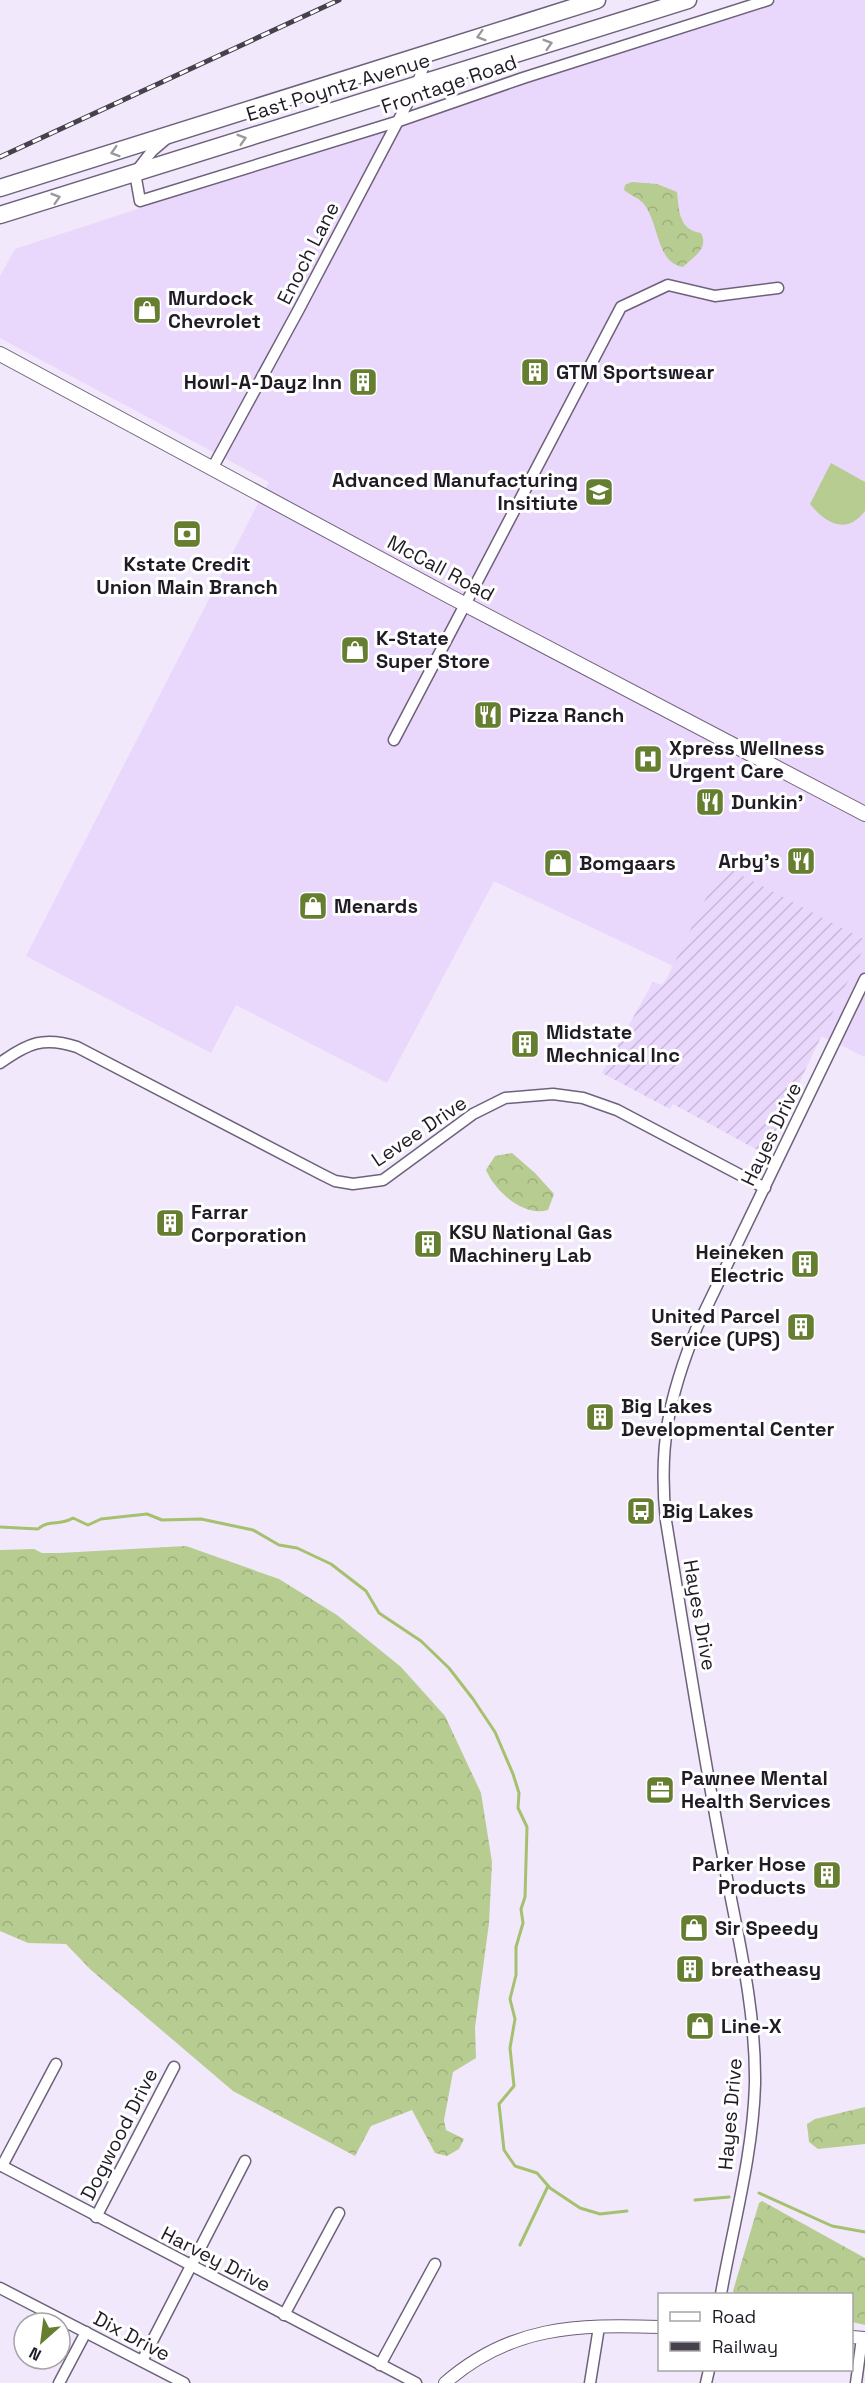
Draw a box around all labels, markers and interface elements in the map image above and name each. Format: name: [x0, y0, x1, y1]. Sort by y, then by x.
one-way arrow: [476, 29, 487, 42]
one-way arrow: [542, 39, 553, 51]
street label: East Poyntz Avenue: [243, 47, 433, 127]
street label: Frontage Road: [378, 49, 520, 119]
one-way arrow: [236, 134, 247, 147]
one-way arrow: [110, 145, 121, 157]
one-way arrow: [50, 193, 61, 205]
street label: Enoch Lane: [271, 197, 345, 309]
place label: Murdock Chevrolet: [168, 285, 261, 334]
shop icon: Murdock Chevrolet: [131, 294, 163, 326]
building icon: GTM Sportswear: [519, 356, 551, 388]
place label: GTM Sportswear: [556, 359, 714, 385]
building icon: Howl-A-Dayz Inn: [347, 366, 379, 398]
place label: Howl-A-Dayz Inn: [184, 369, 342, 395]
place label: Advanced Manufacturing Insitiute: [332, 467, 578, 516]
school or university icon: Advanced Manufacturing Insitiute: [583, 476, 615, 508]
bank icon: Kstate Credit Union Main Branch: [171, 518, 203, 550]
street label: McCall Road: [383, 529, 499, 607]
place label: Kstate Credit Union Main Branch: [96, 551, 278, 600]
place label: K-State Super Store: [376, 625, 490, 674]
shop icon: K-State Super Store: [339, 634, 371, 666]
restaurant icon: Pizza Ranch: [472, 699, 504, 731]
place label: Pizza Ranch: [509, 702, 624, 728]
place label: Xpress Wellness Urgent Care: [669, 735, 825, 784]
hospital icon: Xpress Wellness Urgent Care: [632, 743, 664, 775]
restaurant icon: Dunkin': [694, 786, 726, 818]
place label: Dunkin': [731, 789, 803, 815]
restaurant icon: Arby's: [785, 845, 817, 877]
shop icon: Bomgaars: [542, 847, 574, 879]
place label: Arby's: [718, 848, 780, 874]
place label: Bomgaars: [579, 850, 676, 876]
shop icon: Menards: [297, 890, 329, 922]
place label: Menards: [334, 893, 418, 919]
place label: Midstate Mechnical Inc: [546, 1019, 680, 1068]
building icon: Midstate Mechnical Inc: [509, 1028, 541, 1060]
street label: Hayes Drive: [735, 1078, 807, 1190]
street label: Levee Drive: [366, 1090, 472, 1172]
place label: Farrar Corporation: [191, 1199, 307, 1248]
building icon: Farrar Corporation: [154, 1207, 186, 1239]
place label: KSU National Gas Machinery Lab: [449, 1219, 612, 1268]
building icon: KSU National Gas Machinery Lab: [412, 1228, 444, 1260]
place label: Heineken Electric: [696, 1239, 784, 1288]
building icon: Heineken Electric: [789, 1248, 821, 1280]
place label: United Parcel Service (UPS): [650, 1303, 780, 1352]
building icon: United Parcel Service (UPS): [785, 1311, 817, 1343]
place label: Big Lakes Developmental Center: [621, 1393, 835, 1442]
building icon: Big Lakes Developmental Center: [584, 1401, 616, 1433]
bus stop icon: Big Lakes: [625, 1495, 657, 1527]
place label: Big Lakes: [662, 1498, 754, 1524]
street label: Hayes Drive: [677, 1558, 723, 1672]
place label: Pawnee Mental Health Services: [681, 1765, 831, 1814]
office icon: Pawnee Mental Health Services: [644, 1774, 676, 1806]
place label: Parker Hose Products: [692, 1851, 806, 1900]
building icon: Parker Hose Products: [811, 1859, 843, 1891]
shop icon: Sir Speedy: [678, 1912, 710, 1944]
place label: Sir Speedy: [715, 1915, 818, 1941]
building icon: breatheasy: [674, 1953, 706, 1985]
place label: breatheasy: [711, 1956, 821, 1982]
shop icon: Line-X: [684, 2010, 716, 2042]
place label: Line-X: [721, 2013, 782, 2039]
street label: Hayes Drive: [712, 2057, 748, 2171]
street label: Dogwood Drive: [75, 2064, 163, 2204]
street label: Harvey Drive: [157, 2220, 275, 2298]
legend: [658, 2293, 853, 2371]
street label: Dix Drive: [89, 2305, 175, 2367]
text: Road: [712, 2305, 756, 2328]
north arrow: [12, 2311, 72, 2371]
text: Railway: [712, 2335, 778, 2358]
text: N: [26, 2342, 45, 2366]

